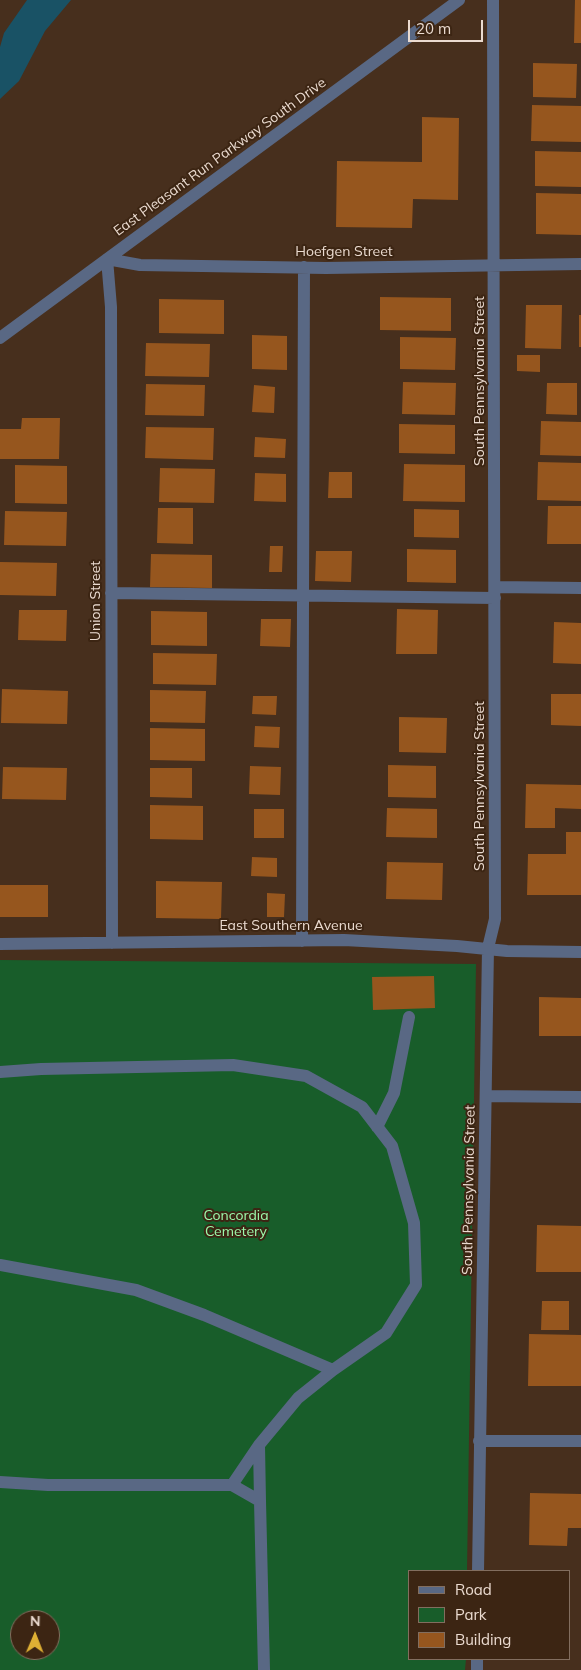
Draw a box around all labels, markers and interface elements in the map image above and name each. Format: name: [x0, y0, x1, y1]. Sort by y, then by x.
scale bar: [411, 10, 486, 42]
text: 20 m: [416, 19, 451, 38]
street label: East Pleasant Run Parkway South Drive: [111, 74, 329, 240]
street label: Hoefgen Street: [295, 244, 393, 260]
street label: South Pennsylvania Street: [472, 296, 488, 466]
street label: Union Street: [88, 561, 104, 641]
street label: South Pennsylvania Street: [472, 701, 488, 871]
street label: East Southern Avenue: [219, 918, 363, 934]
street label: South Pennsylvania Street: [459, 1105, 479, 1275]
park label: Concordia Cemetery: [203, 1208, 269, 1240]
legend: [408, 1570, 571, 1660]
text: Road: [455, 1580, 492, 1599]
text: Park: [455, 1605, 487, 1624]
north arrow: [10, 1610, 60, 1660]
text: N: [30, 1612, 41, 1630]
text: Building: [455, 1630, 511, 1649]

